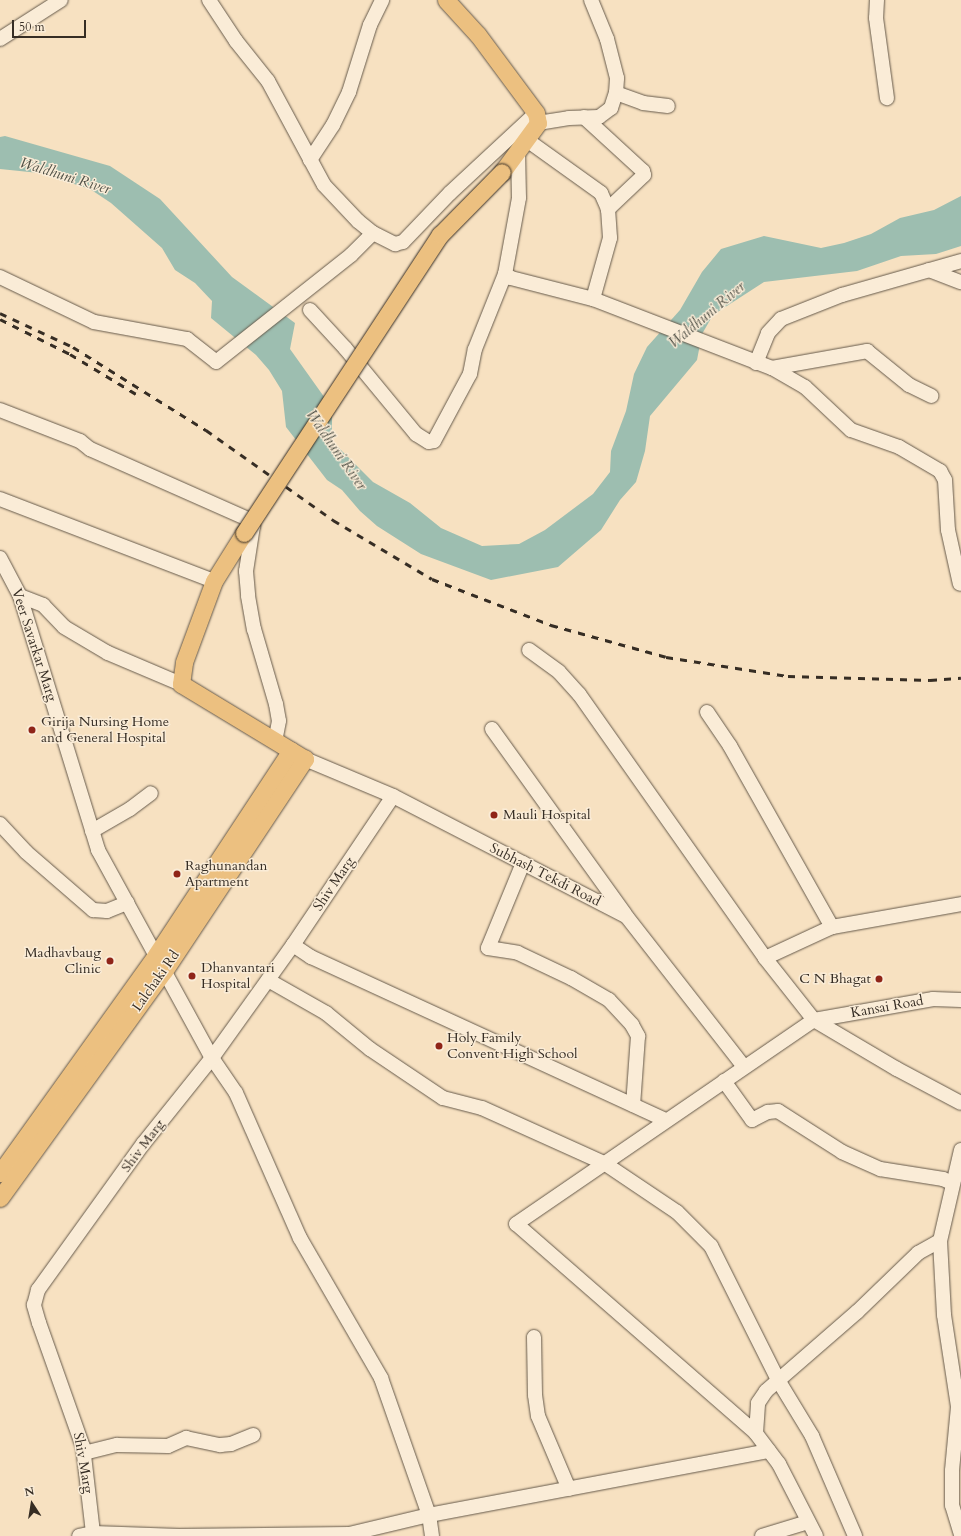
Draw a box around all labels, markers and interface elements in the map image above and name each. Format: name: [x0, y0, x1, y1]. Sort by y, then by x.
scale bar: [14, 12, 88, 38]
text: 50 m: [19, 19, 45, 35]
water label: Waldhuni River: [17, 154, 113, 198]
water label: Waldhuni River: [665, 278, 749, 352]
water label: Waldhuni River: [302, 406, 370, 494]
street label: Veer Savarkar Marg: [8, 586, 60, 704]
place label: Girija Nursing Home and General Hospital: [41, 714, 169, 746]
marker: Girija Nursing Home and General Hospital: [26, 724, 38, 736]
place label: Mauli Hospital: [503, 807, 591, 823]
marker: Mauli Hospital: [488, 809, 500, 821]
street label: Subhash Tekdi Road: [487, 840, 603, 910]
street label: Shiv Marg: [310, 854, 358, 914]
place label: Raghunandan Apartment: [185, 858, 267, 890]
marker: Raghunandan Apartment: [172, 869, 182, 879]
place label: Madhavbaug Clinic: [24, 945, 101, 978]
street label: Lalchaki Rd: [129, 947, 183, 1015]
marker: Madhavbaug Clinic: [104, 955, 116, 967]
place label: Dhanvantari Hospital: [201, 960, 275, 992]
marker: Dhanvantari Hospital: [186, 970, 198, 982]
place label: C N Bhagat: [799, 971, 871, 987]
marker: C N Bhagat: [874, 974, 884, 984]
street label: Kansai Road: [849, 992, 925, 1022]
place label: Holy Family Convent High School: [447, 1030, 578, 1062]
marker: Holy Family Convent High School: [434, 1041, 444, 1051]
street label: Shiv Marg: [118, 1116, 168, 1176]
street label: Shiv Marg: [69, 1431, 97, 1495]
text: N: [23, 1483, 36, 1500]
north arrow: [12, 1484, 52, 1524]

